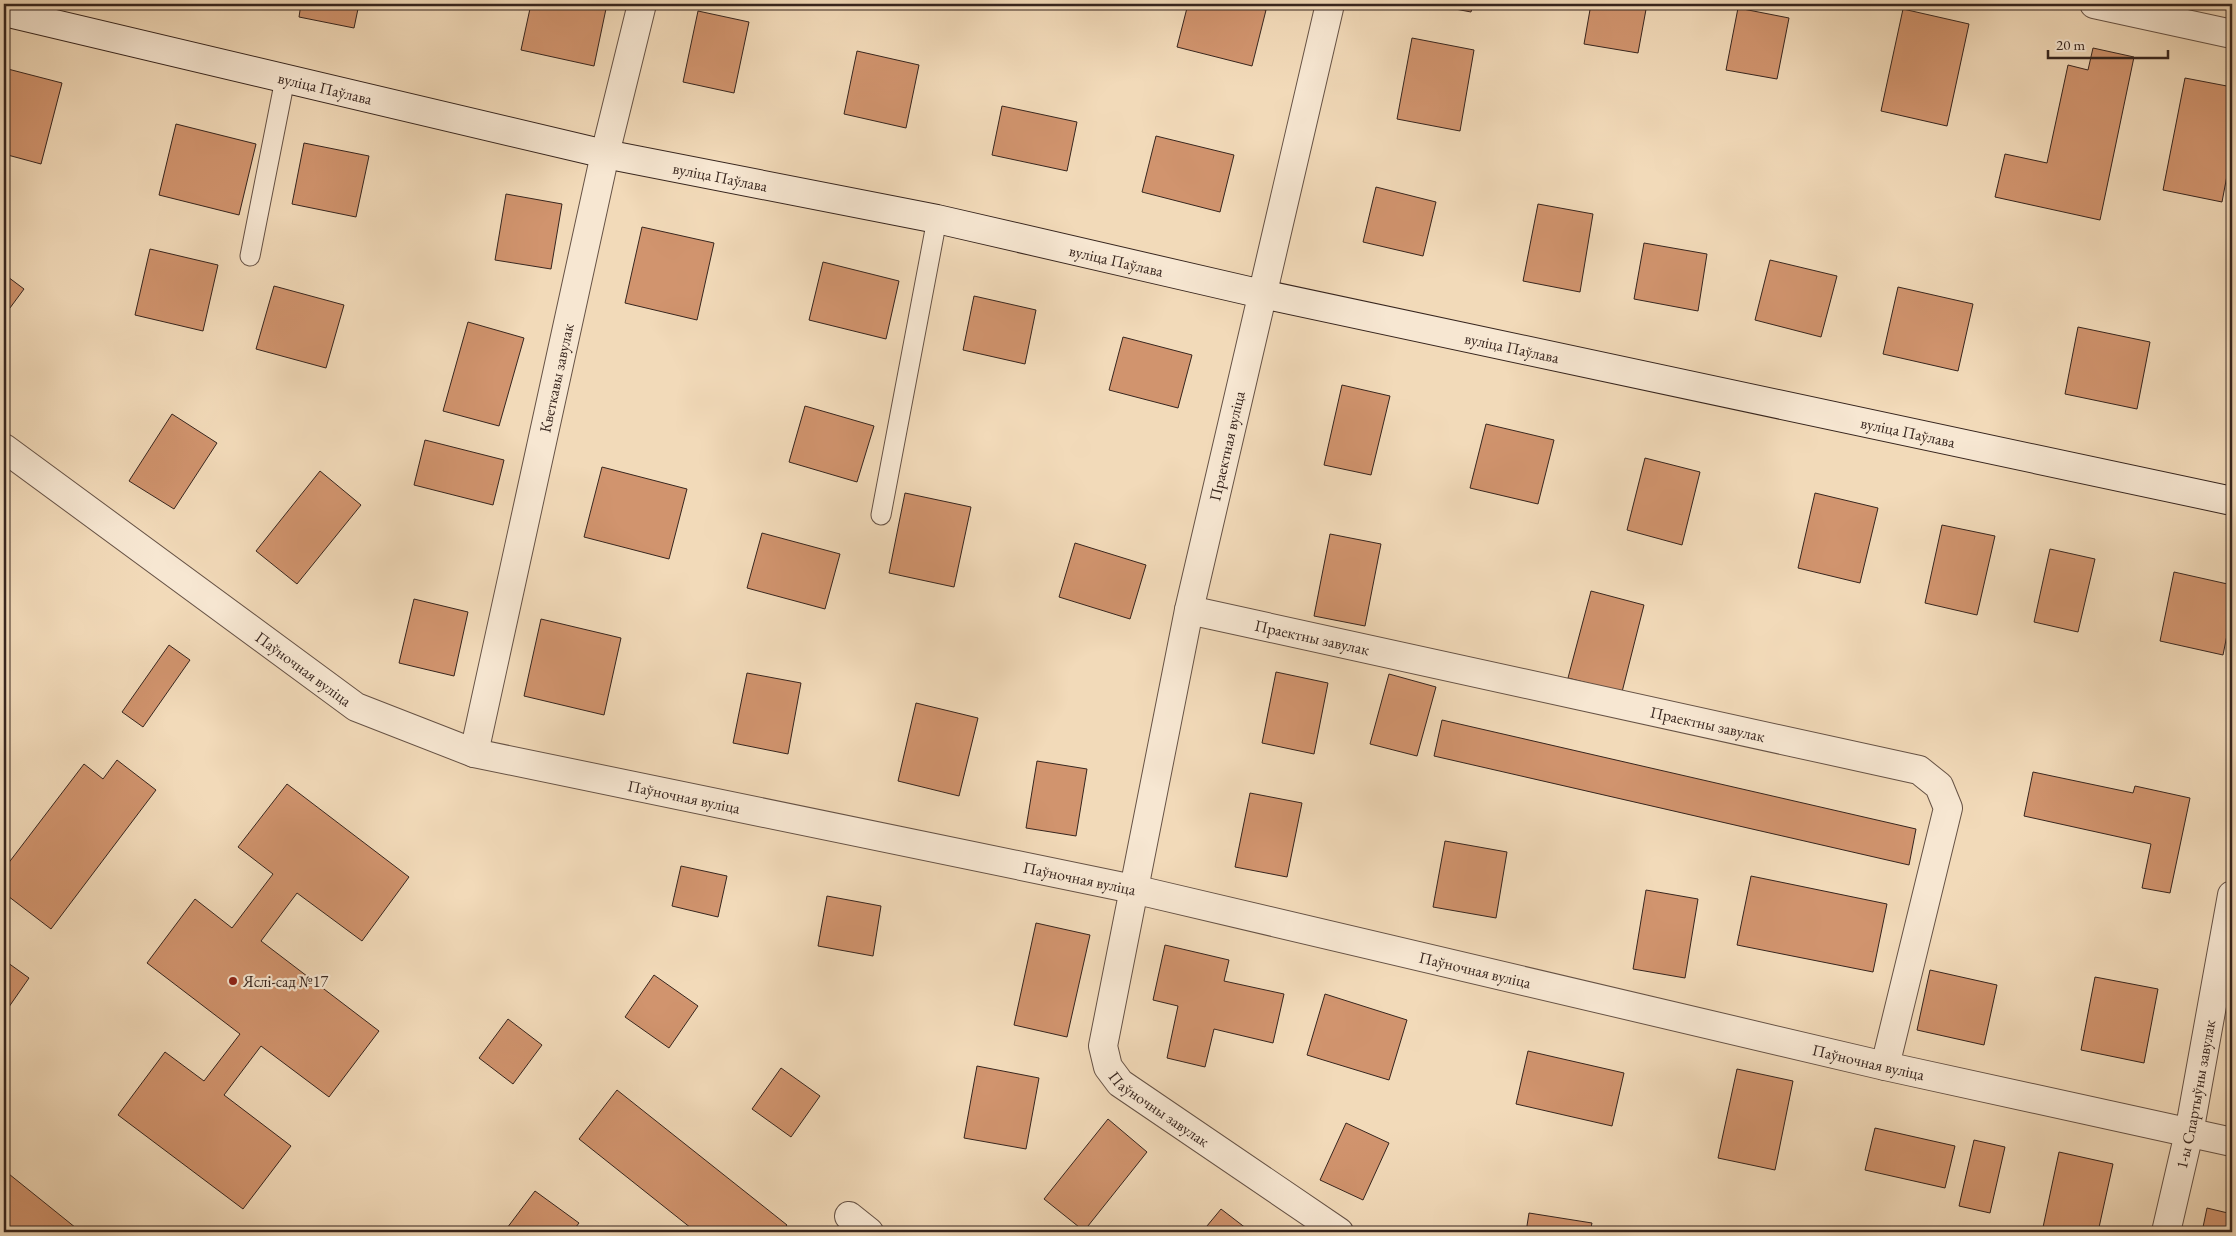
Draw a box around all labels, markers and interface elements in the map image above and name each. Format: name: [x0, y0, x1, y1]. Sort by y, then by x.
scale bar: [2048, 28, 2168, 60]
text: 20 m: [2056, 35, 2085, 54]
street label: вуліца Паўлава: [276, 67, 375, 109]
street label: вуліца Паўлава: [671, 157, 770, 196]
street label: вуліца Паўлава: [1067, 239, 1166, 282]
street label: Кветкавы завулак: [534, 321, 578, 434]
street label: вуліца Паўлава: [1463, 327, 1562, 368]
street label: Праектная вуліца: [1204, 388, 1250, 503]
street label: вуліца Паўлава: [1859, 412, 1958, 452]
street label: Праектны завулак: [1253, 614, 1372, 660]
street label: Паўночная вуліца: [251, 626, 356, 711]
street label: Праектны завулак: [1648, 701, 1767, 747]
street label: Паўночная вуліца: [626, 774, 743, 818]
street label: Паўночная вуліца: [1021, 856, 1138, 900]
street label: Паўночная вуліца: [1417, 946, 1534, 993]
place label: Яслі-сад №17: [242, 971, 329, 992]
marker: Яслі-сад №17: [227, 975, 239, 987]
street label: 1-ы Спартыўны завулак: [2171, 1018, 2220, 1171]
street label: Паўночная вуліца: [1810, 1039, 1927, 1085]
street label: Паўночны завулак: [1104, 1067, 1214, 1152]

